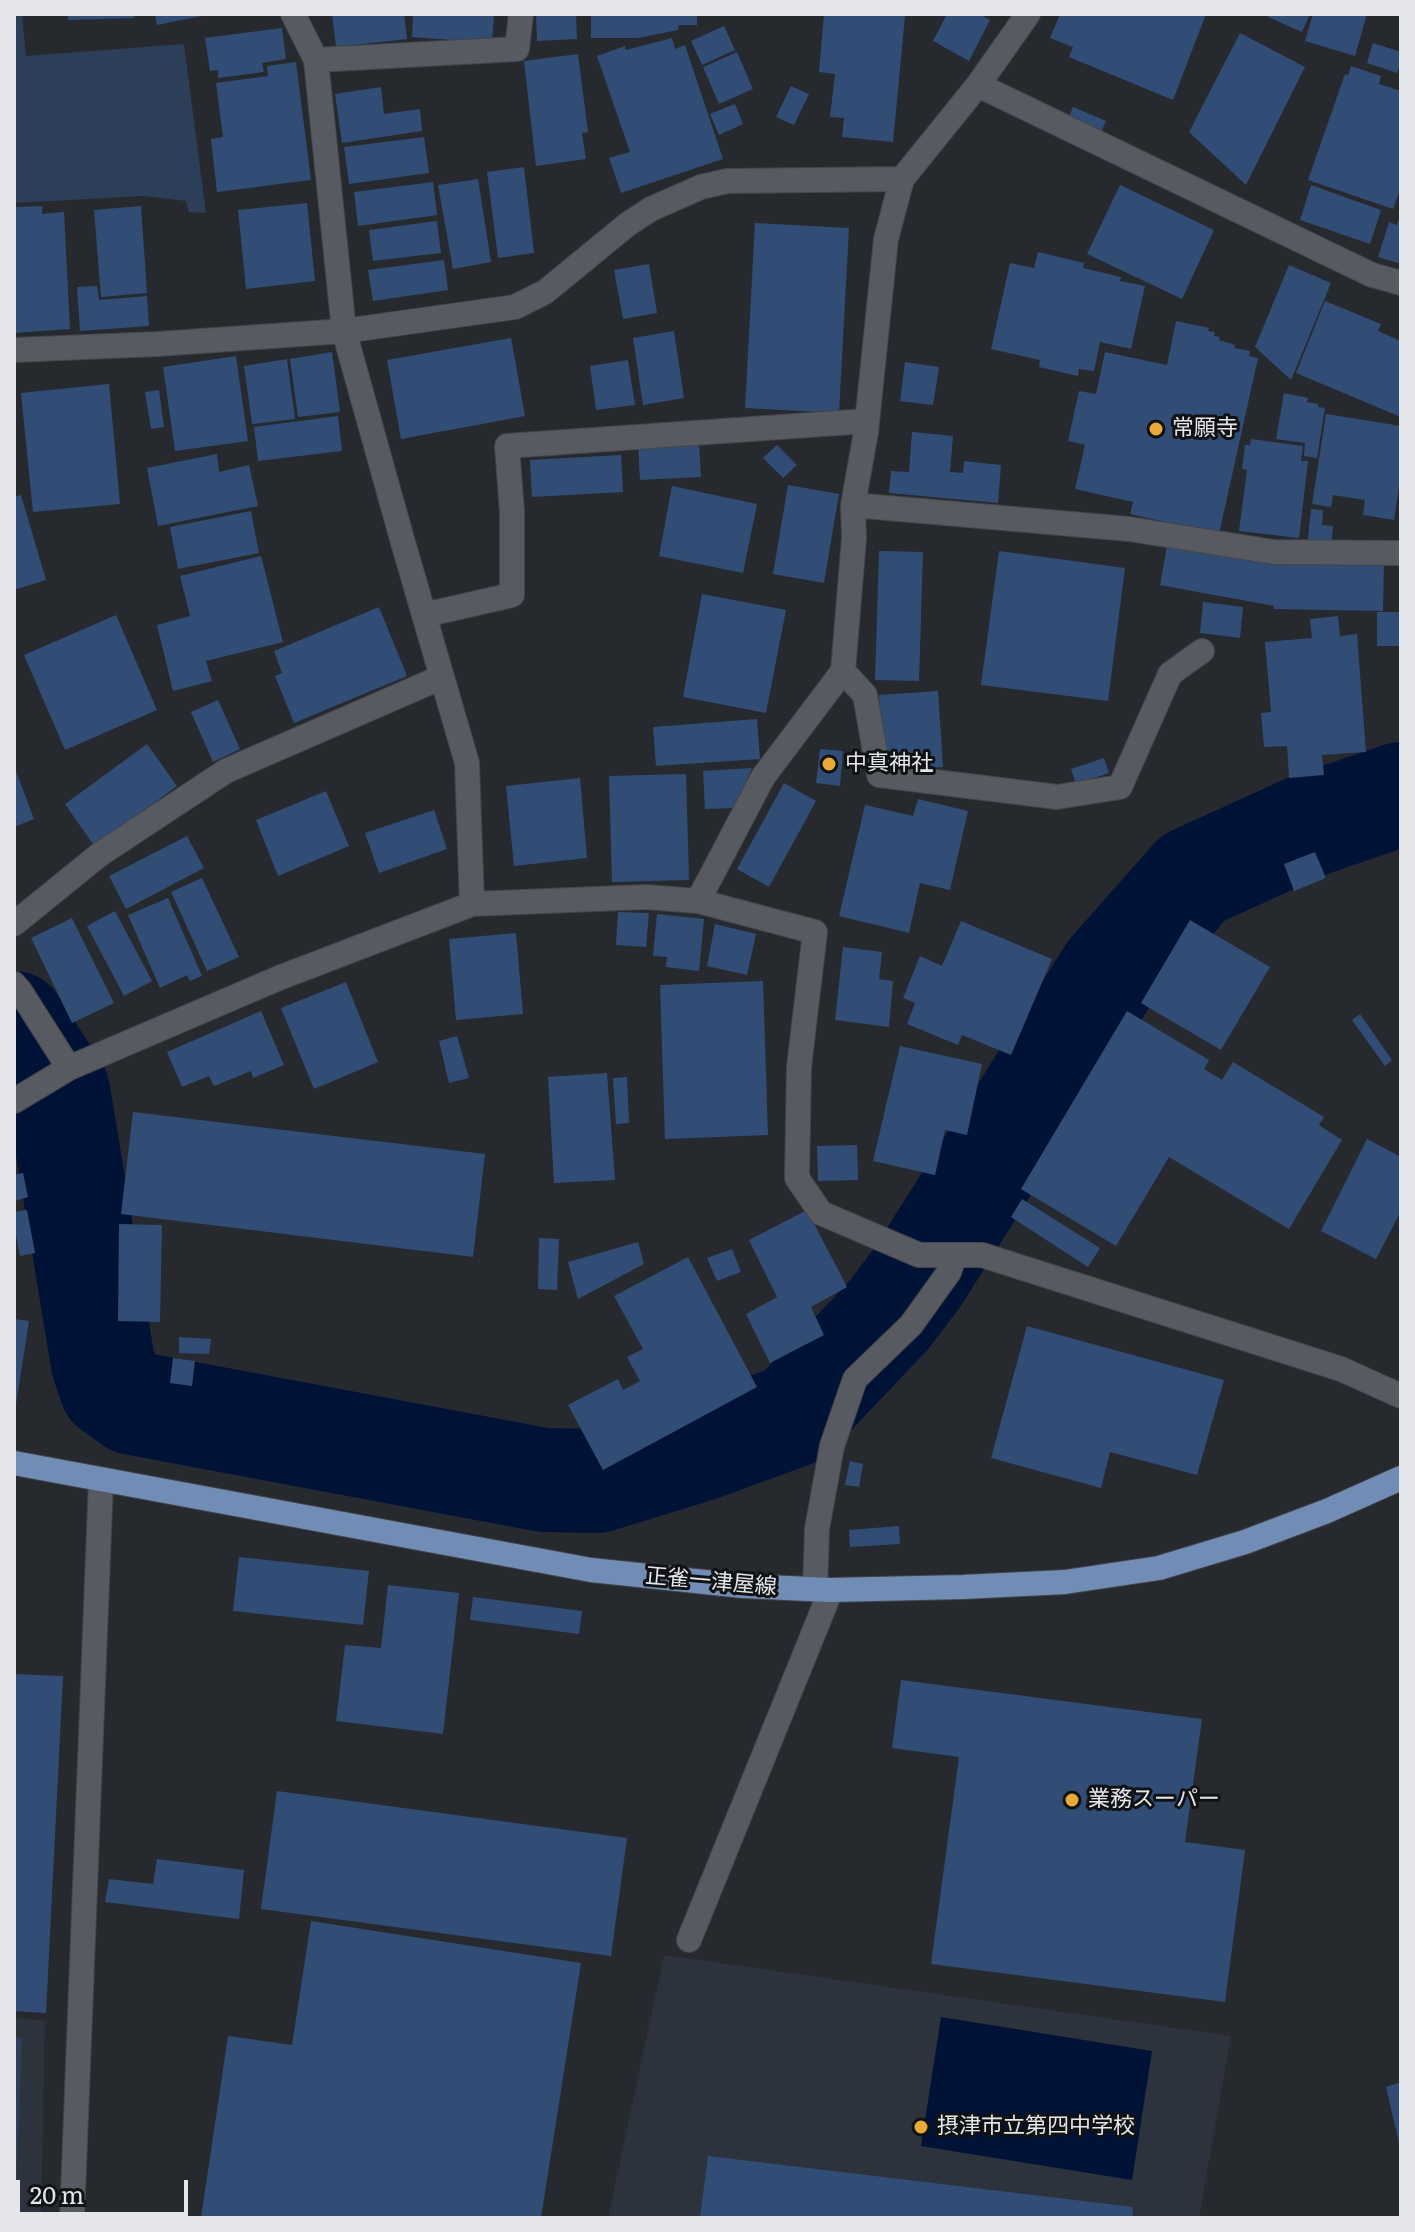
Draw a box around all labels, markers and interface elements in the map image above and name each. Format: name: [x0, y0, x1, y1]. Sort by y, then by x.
place label: 常願寺: [1172, 416, 1238, 442]
marker: 常願寺: [1147, 420, 1165, 438]
place label: 中真神社: [845, 751, 933, 777]
marker: 中真神社: [820, 755, 838, 773]
street label: 正雀一津屋線: [644, 1563, 778, 1601]
place label: 業務スーパー: [1088, 1787, 1220, 1813]
marker: 業務スーパー: [1063, 1791, 1081, 1809]
place label: 摂津市立第四中学校: [937, 2114, 1135, 2140]
marker: 摂津市立第四中学校: [912, 2118, 930, 2136]
scale bar: [20, 2164, 192, 2214]
text: 20 m: [30, 2176, 84, 2211]

